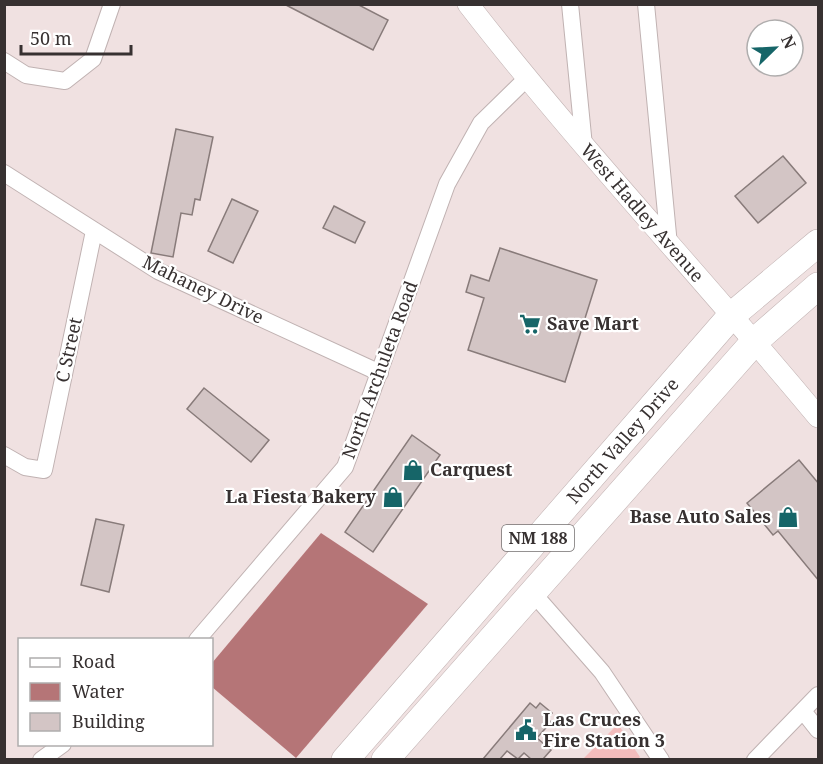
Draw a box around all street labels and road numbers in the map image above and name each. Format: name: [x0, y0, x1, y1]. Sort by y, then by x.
street label: West Hadley Avenue: [576, 138, 710, 287]
street label: Mahaney Drive: [139, 249, 268, 329]
street label: North Archuleta Road: [336, 277, 422, 462]
street label: C Street: [49, 315, 87, 385]
street label: North Valley Drive: [561, 372, 684, 508]
road number: NM 188: [502, 525, 574, 551]

